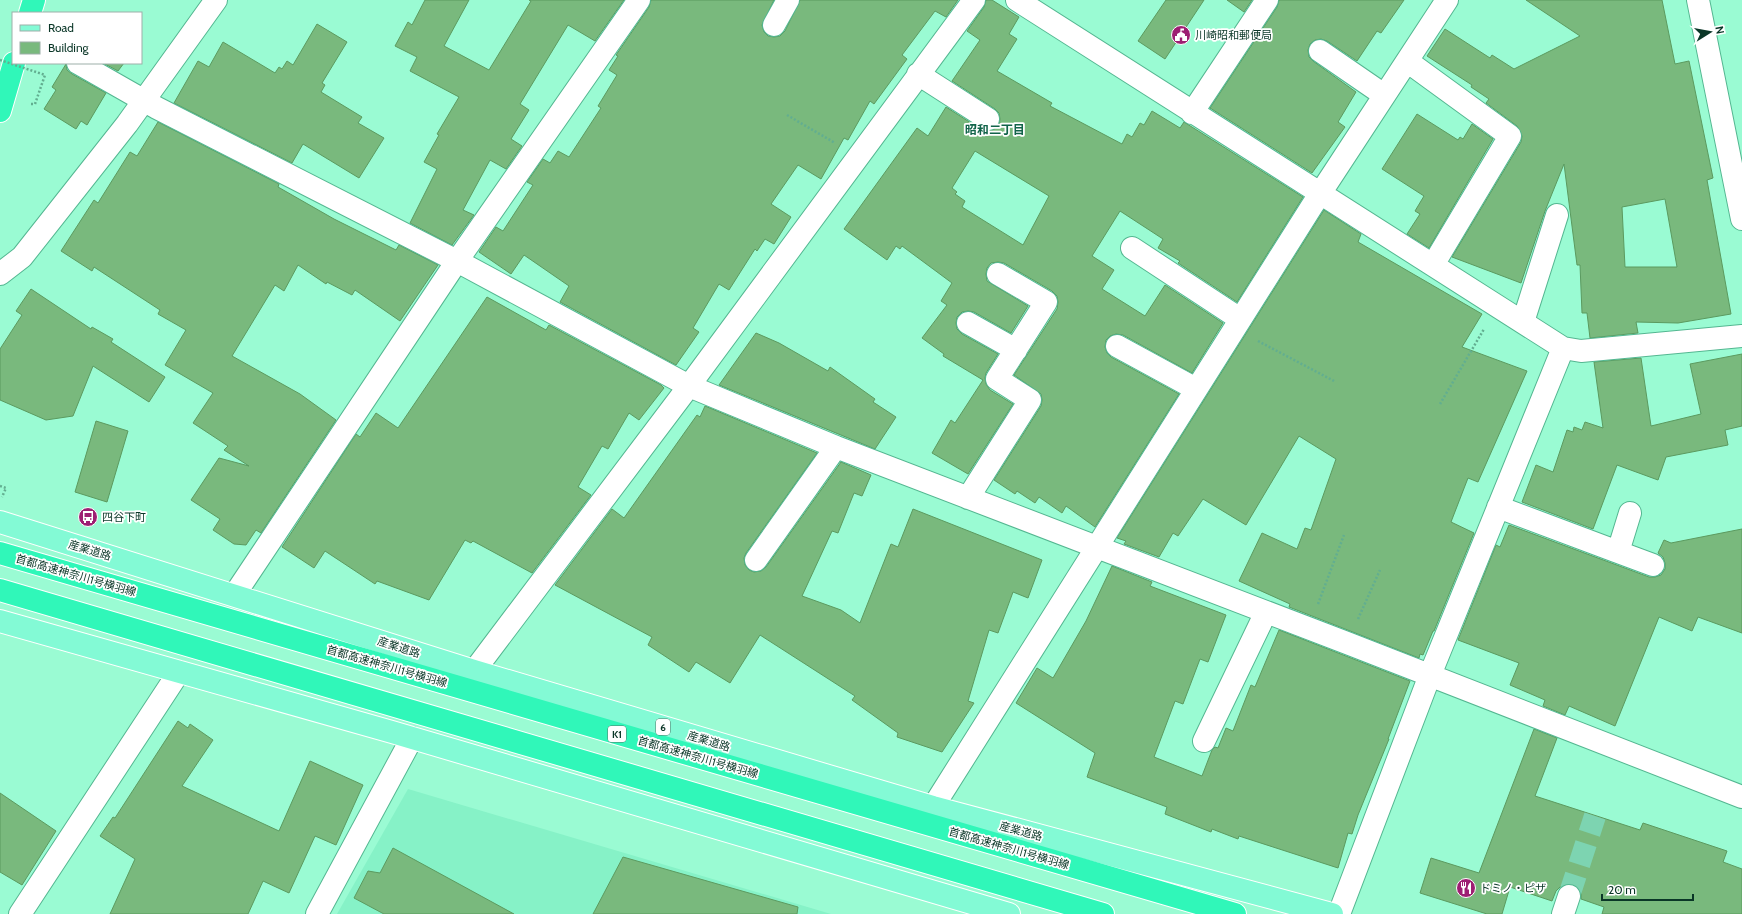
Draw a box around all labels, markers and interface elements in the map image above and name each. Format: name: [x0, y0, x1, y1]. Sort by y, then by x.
legend: [12, 12, 142, 64]
north arrow: [1690, 12, 1730, 52]
text: Road: [48, 20, 74, 35]
public building icon: 川崎昭和郵便局: [1170, 24, 1192, 46]
text: N: [1712, 25, 1727, 35]
place label: 川崎昭和郵便局: [1195, 28, 1272, 42]
text: Building: [48, 40, 90, 55]
district label: 昭和二丁目: [965, 122, 1025, 137]
bus stop icon: 四谷下町: [77, 506, 99, 528]
place label: 四谷下町: [102, 510, 146, 524]
street label: 産業道路: [67, 537, 113, 563]
street label: 首都高速神奈川1号横羽線: [14, 551, 138, 599]
street label: 産業道路: [376, 634, 422, 660]
street label: 首都高速神奈川1号横羽線: [325, 642, 449, 690]
road number: 6: [656, 719, 670, 735]
road number: K1: [608, 726, 626, 742]
street label: 産業道路: [686, 728, 732, 754]
street label: 首都高速神奈川1号横羽線: [636, 733, 760, 781]
street label: 産業道路: [998, 819, 1044, 843]
street label: 首都高速神奈川1号横羽線: [947, 824, 1071, 872]
scale bar: [1602, 876, 1693, 902]
restaurant icon: ドミノ・ピザ: [1455, 877, 1477, 899]
place label: ドミノ・ピザ: [1480, 881, 1546, 895]
text: 20 m: [1608, 882, 1636, 897]

